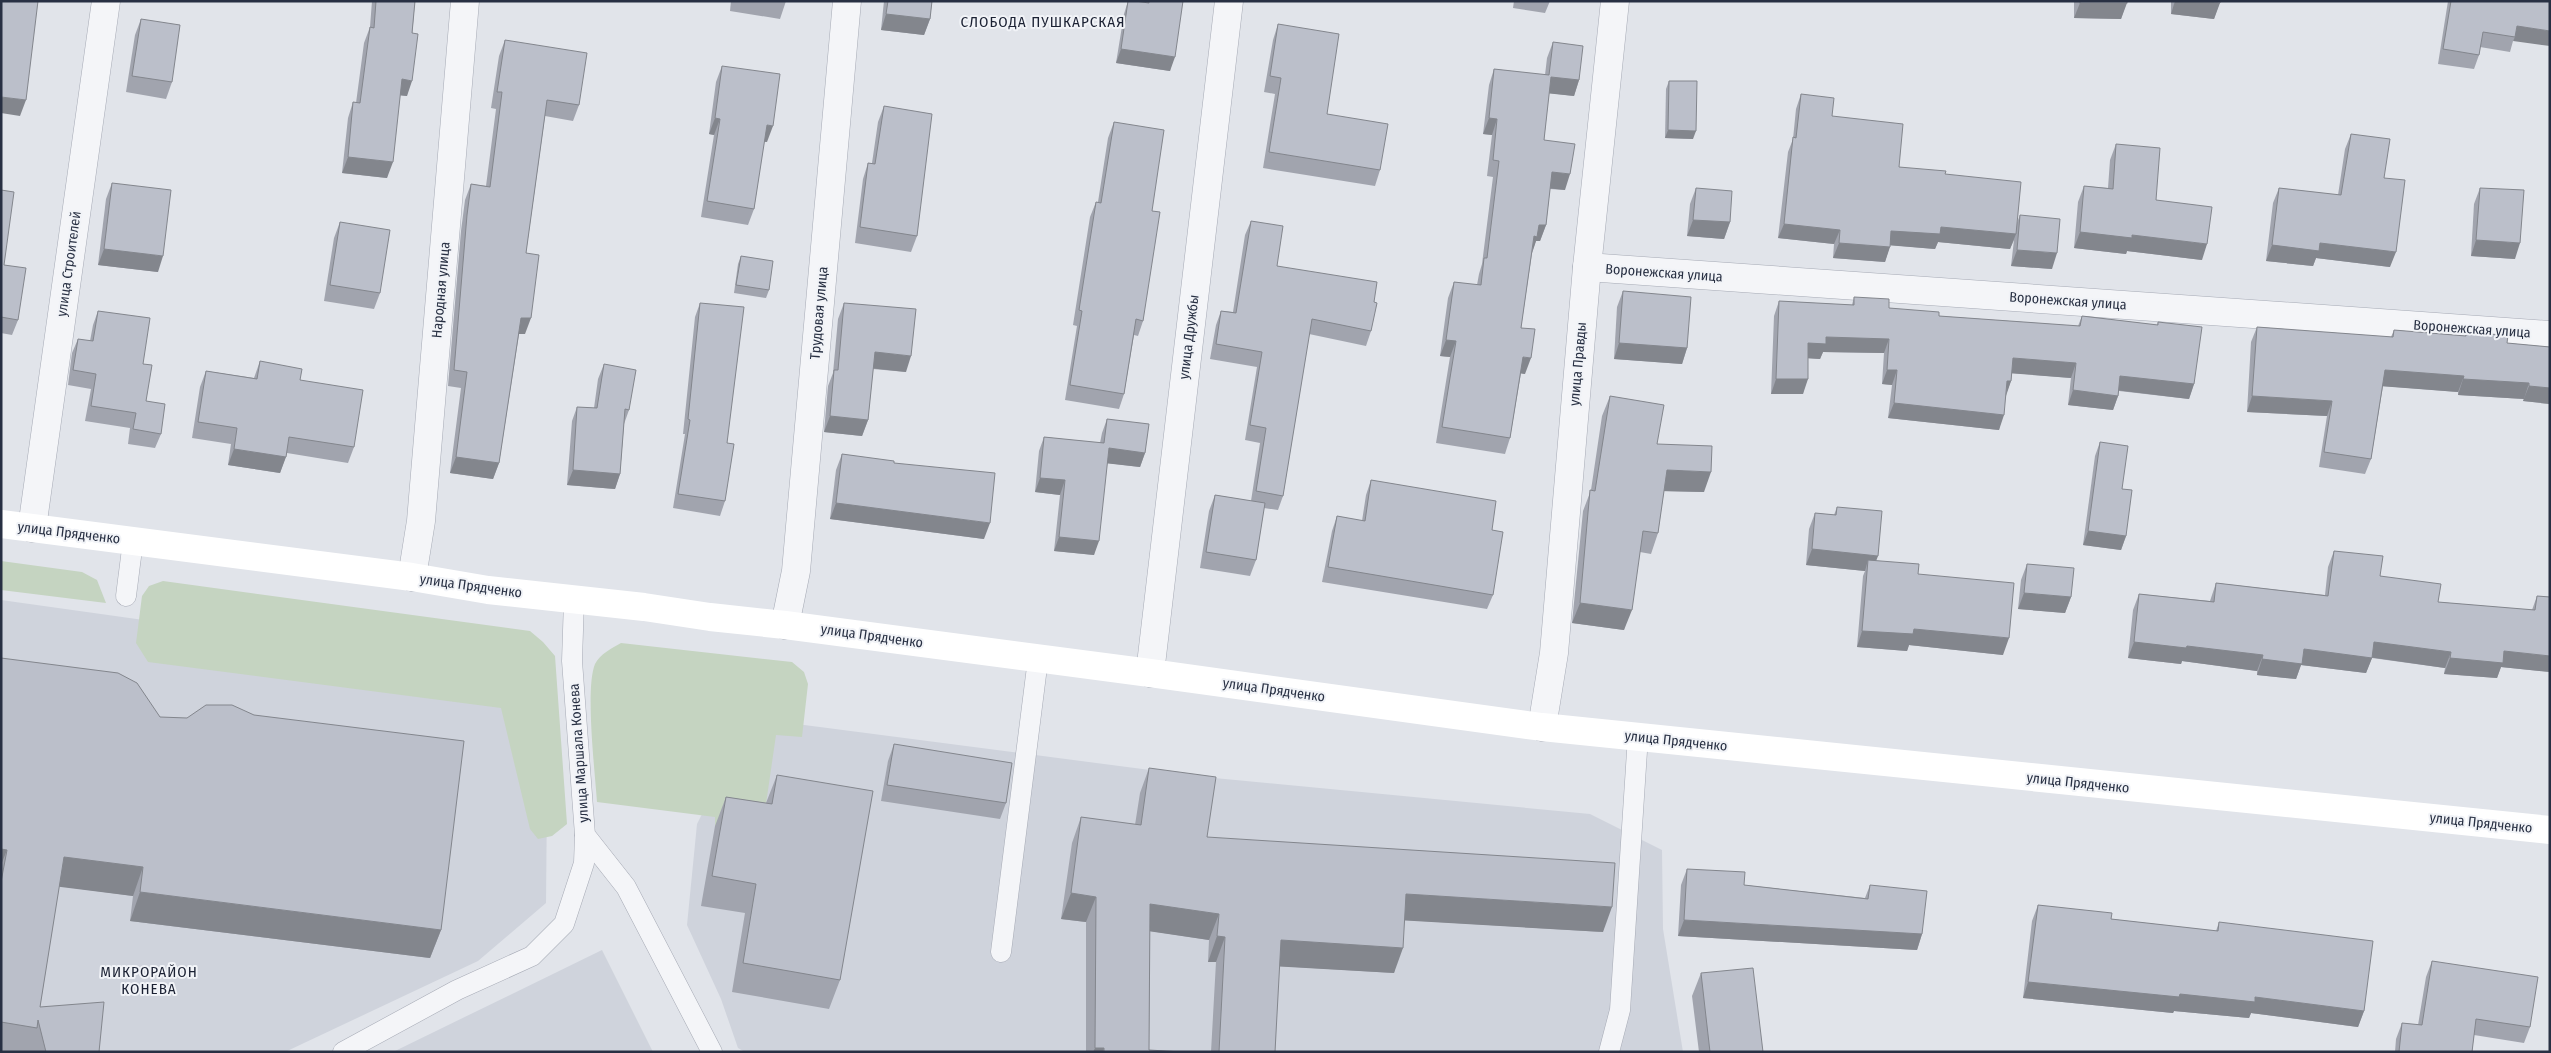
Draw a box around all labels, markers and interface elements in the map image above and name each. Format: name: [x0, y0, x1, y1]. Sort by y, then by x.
district label: СЛОБОДА ПУШКАРСКАЯ: [961, 13, 1125, 31]
street label: улица Строителей: [53, 210, 85, 318]
street label: Народная улица: [428, 241, 454, 339]
street label: Воронежская улица: [1605, 260, 1723, 286]
street label: Трудовая улица: [806, 266, 832, 360]
street label: Воронежская улица: [2009, 288, 2127, 314]
street label: улица Дружбы: [1175, 294, 1203, 380]
street label: Воронежская улица: [2413, 316, 2531, 342]
street label: улица Правды: [1566, 321, 1590, 407]
street label: улица Прядченко: [17, 518, 121, 548]
street label: улица Прядченко: [419, 570, 523, 602]
street label: улица Прядченко: [820, 620, 924, 652]
street label: улица Прядченко: [1222, 674, 1326, 706]
street label: улица Маршала Конева: [566, 683, 592, 823]
street label: улица Прядченко: [1624, 727, 1728, 755]
street label: улица Прядченко: [2026, 769, 2130, 797]
street label: улица Прядченко: [2429, 809, 2533, 837]
district label: МИКРОРАЙОН КОНЕВА: [100, 963, 198, 998]

